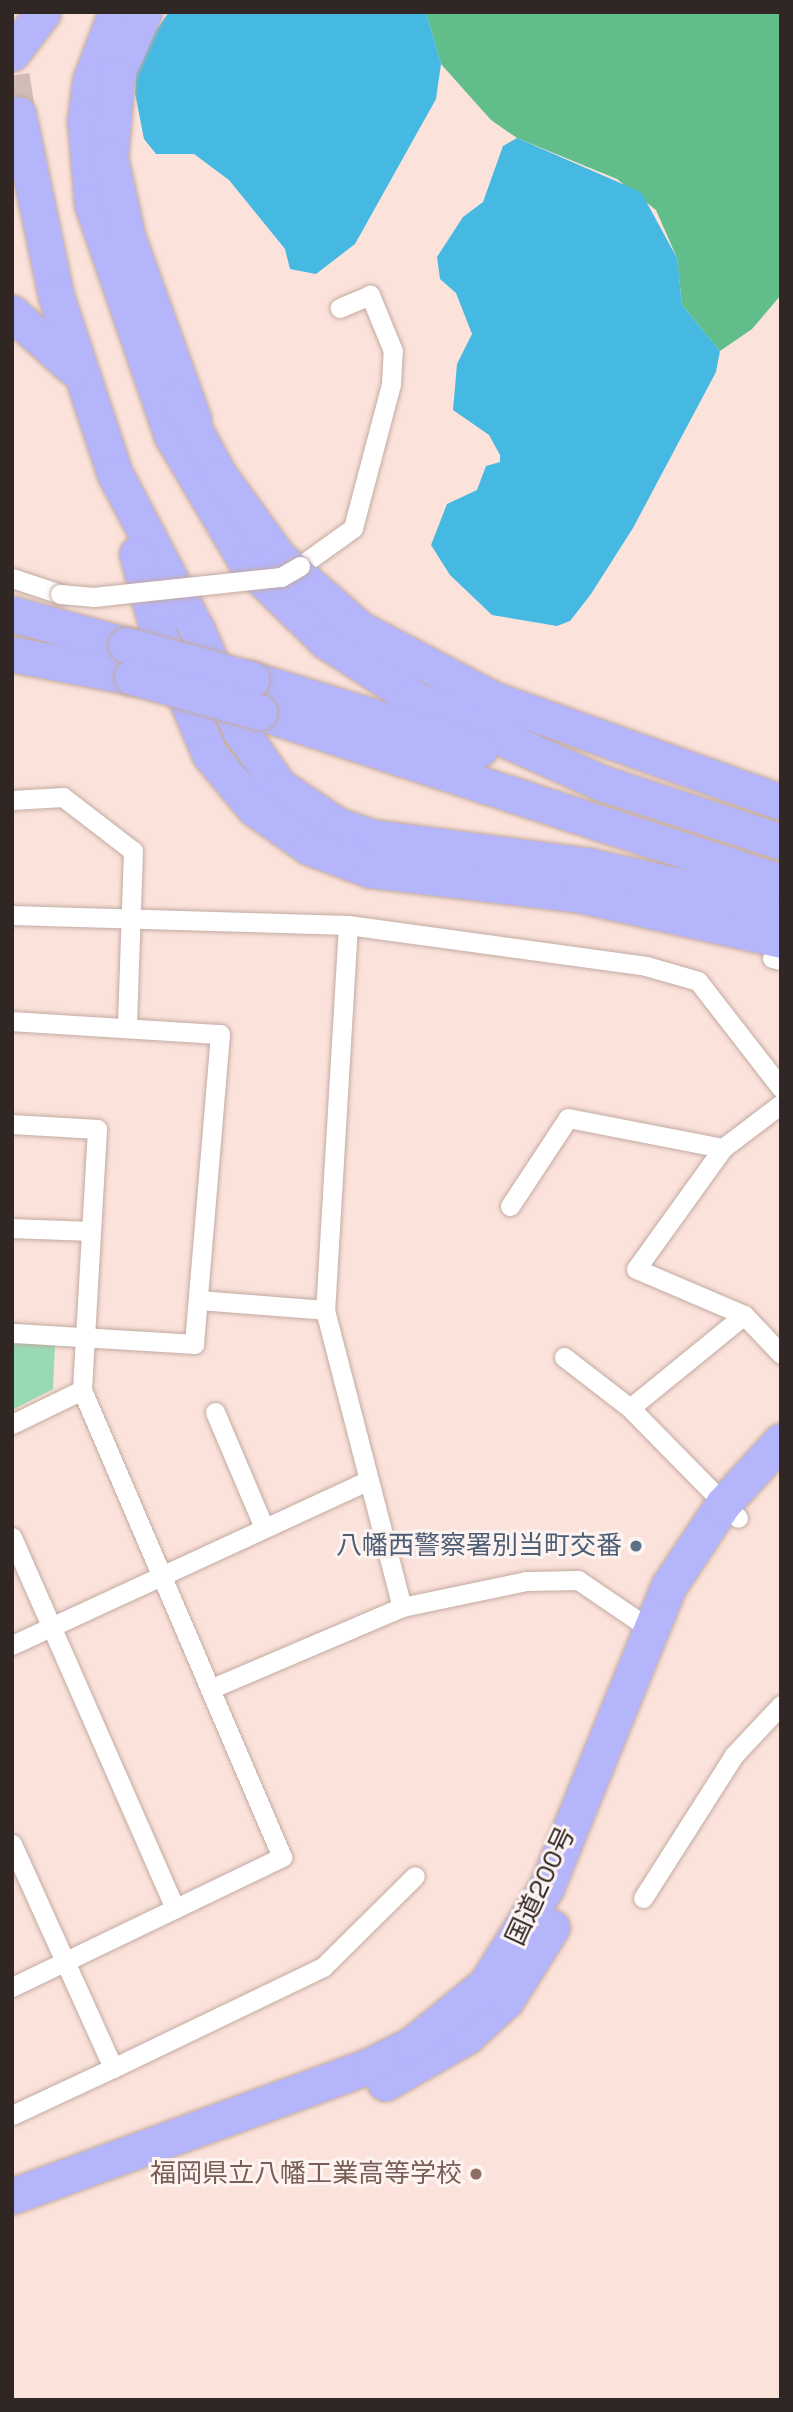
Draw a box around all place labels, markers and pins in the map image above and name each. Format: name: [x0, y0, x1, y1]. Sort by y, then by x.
place label: 八幡西警察署別当町交番: [336, 1530, 622, 1562]
marker: 八幡西警察署別当町交番: [628, 1538, 644, 1554]
place label: 福岡県立八幡工業高等学校: [150, 2158, 462, 2190]
marker: 福岡県立八幡工業高等学校: [468, 2166, 484, 2182]

